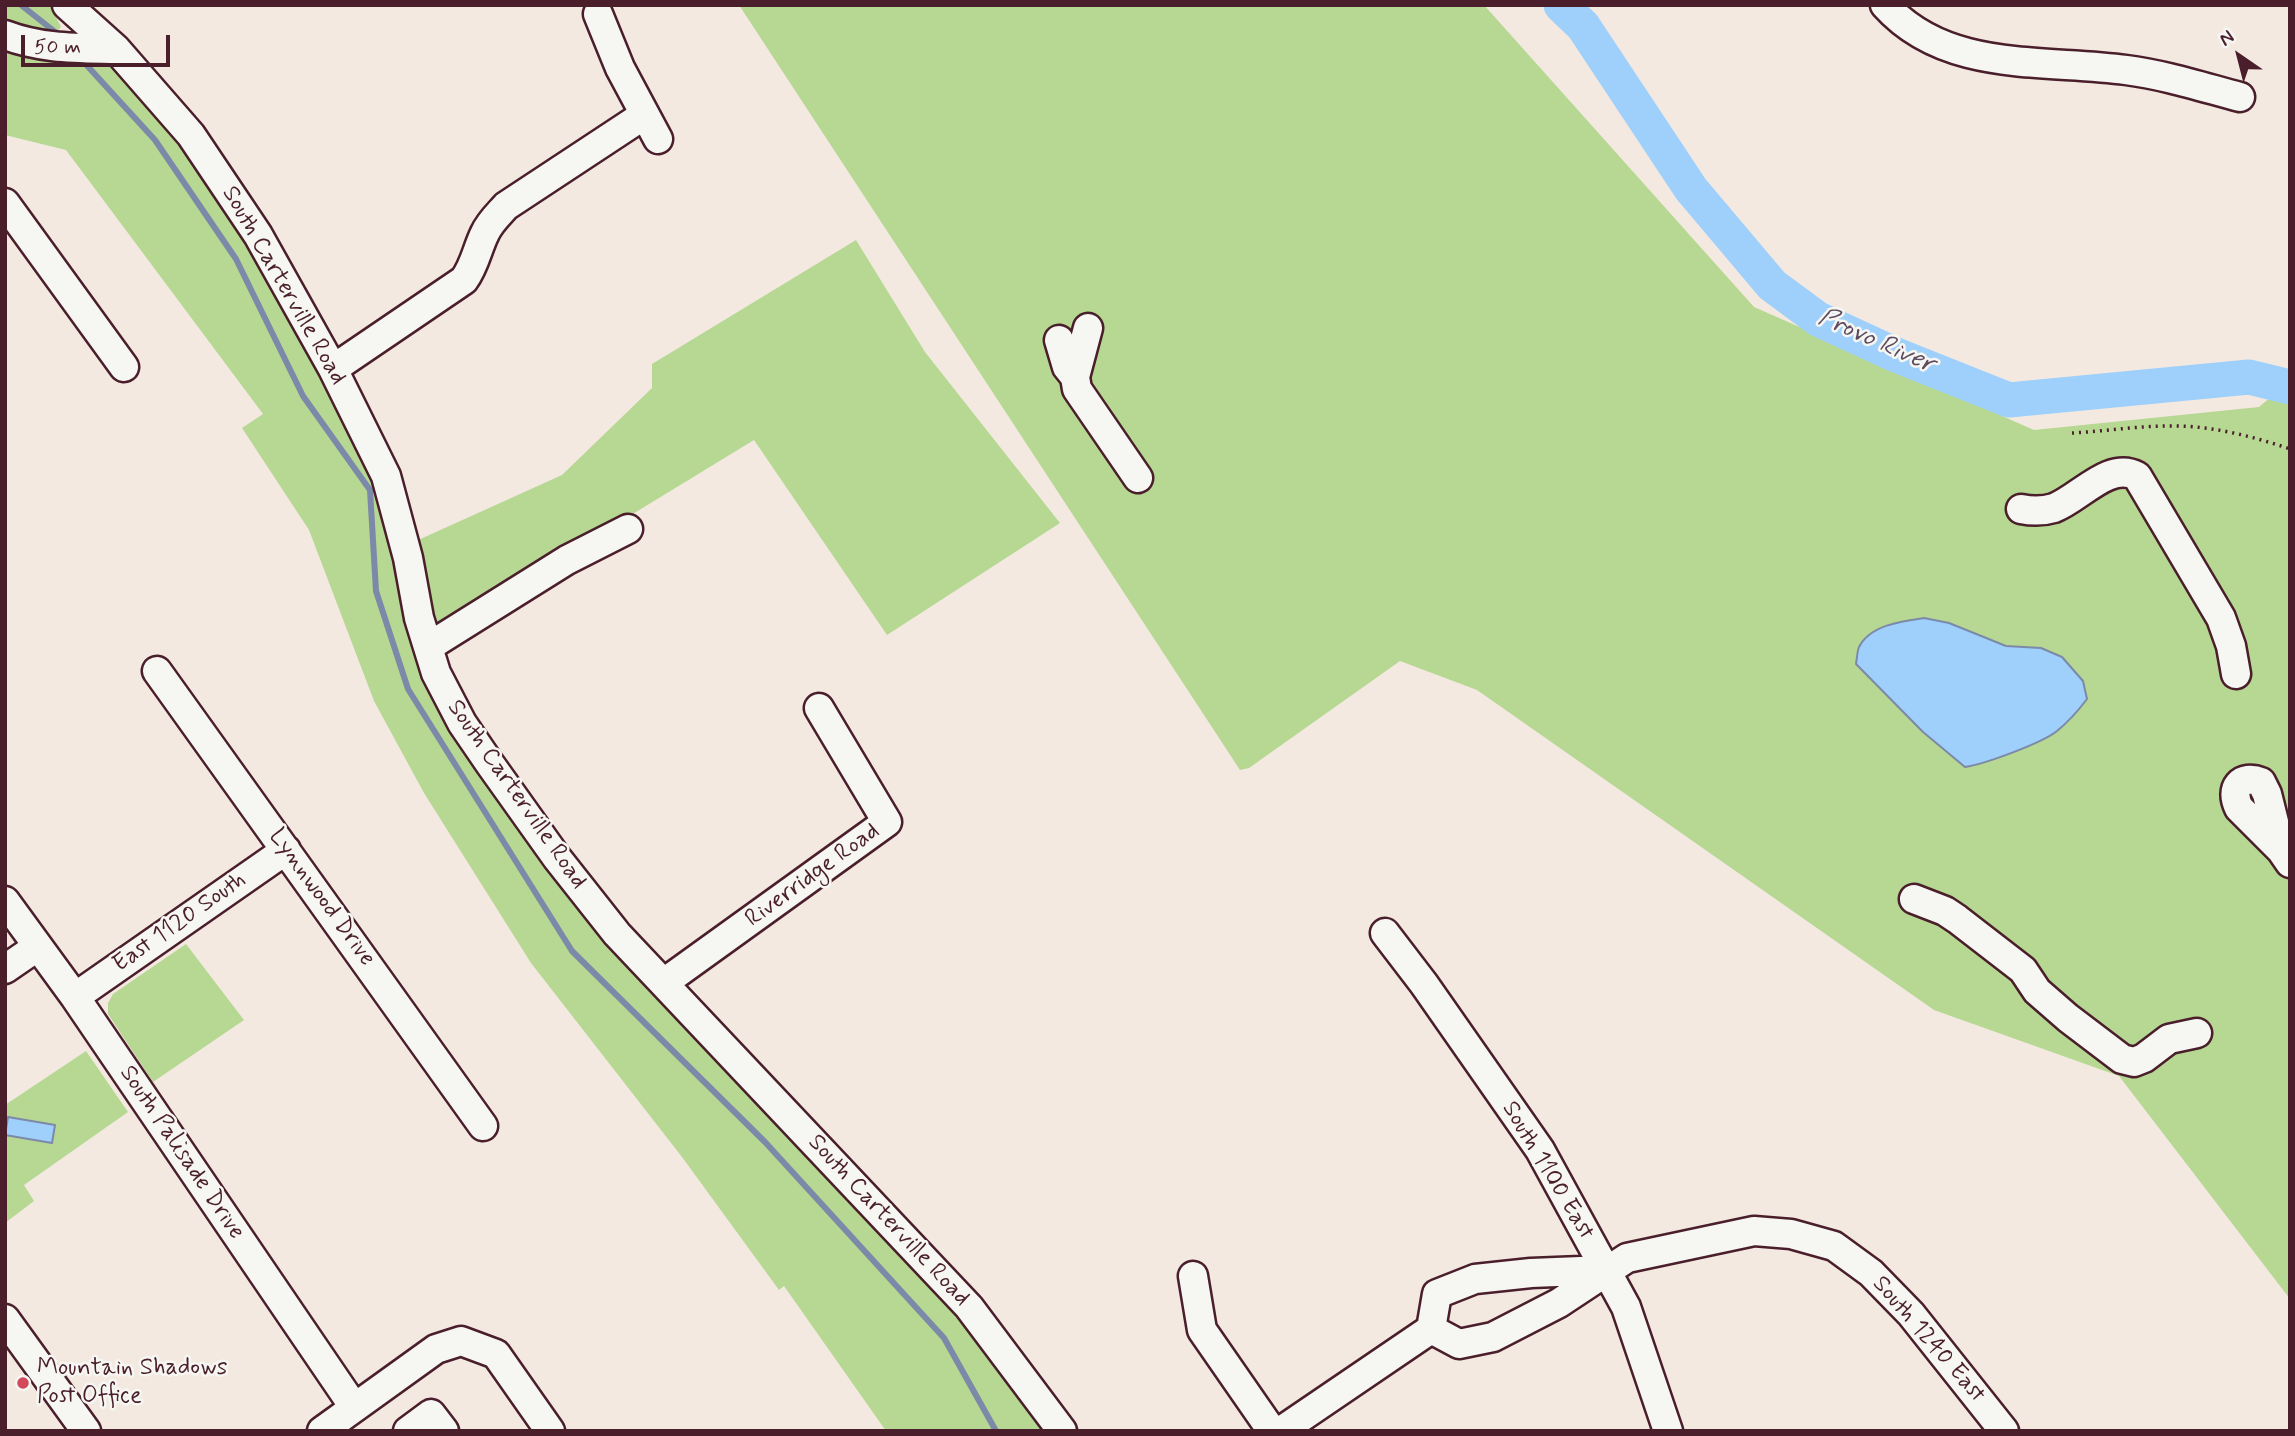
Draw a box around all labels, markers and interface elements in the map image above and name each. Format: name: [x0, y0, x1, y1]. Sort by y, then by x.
scale bar: [24, 21, 173, 65]
north arrow: [2204, 21, 2274, 91]
text: N: [2214, 25, 2239, 52]
text: 50 m: [34, 33, 81, 61]
street label: South Carterville Road: [214, 182, 352, 390]
water label: Provo River: [1813, 303, 1939, 381]
street label: South Carterville Road: [440, 695, 592, 895]
street label: Riverridge Road: [740, 818, 886, 934]
street label: Lynnwood Drive: [261, 824, 381, 972]
street label: East 1120 South: [108, 866, 252, 980]
street label: South Palisade Drive: [112, 1061, 250, 1245]
street label: South 1100 East: [1494, 1097, 1600, 1245]
street label: South Carterville Road: [801, 1129, 975, 1313]
street label: South 1240 East: [1865, 1271, 1991, 1409]
place label: Mountain Shadows Post Office: [37, 1355, 227, 1411]
marker: Mountain Shadows Post Office: [15, 1375, 31, 1391]

